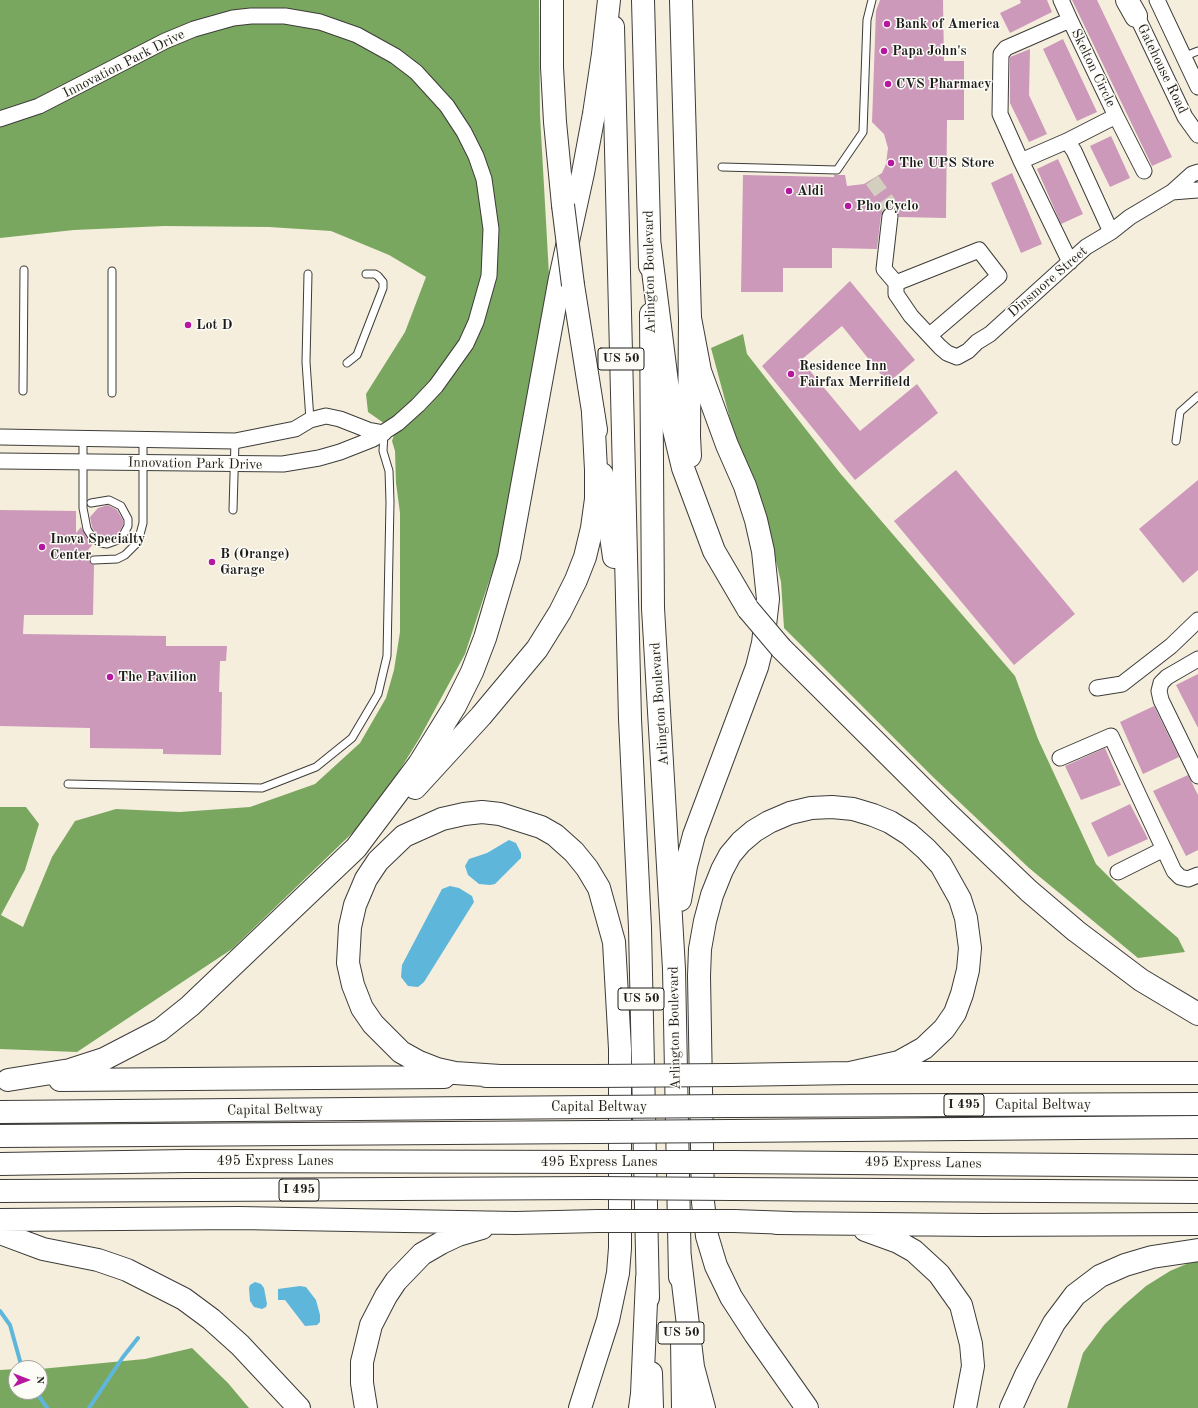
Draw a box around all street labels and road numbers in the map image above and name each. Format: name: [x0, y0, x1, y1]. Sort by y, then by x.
street label: Gatehouse Road: [1133, 21, 1191, 117]
street label: Innovation Park Drive: [60, 26, 188, 102]
street label: Skelton Circle: [1067, 26, 1119, 110]
street label: Arlington Boulevard: [641, 210, 659, 334]
street label: Dinsmore Street: [1005, 243, 1091, 321]
road number: US 50: [598, 348, 644, 370]
street label: Innovation Park Drive: [128, 454, 262, 474]
street label: Arlington Boulevard: [647, 642, 673, 766]
street label: Arlington Boulevard: [666, 966, 684, 1090]
road number: US 50: [618, 988, 664, 1010]
road number: I 495: [944, 1094, 984, 1116]
street label: Capital Beltway: [995, 1097, 1091, 1113]
street label: Capital Beltway: [551, 1099, 647, 1115]
street label: Capital Beltway: [227, 1101, 323, 1119]
street label: 495 Express Lanes: [216, 1153, 334, 1169]
street label: 495 Express Lanes: [540, 1154, 658, 1170]
street label: 495 Express Lanes: [864, 1154, 982, 1172]
road number: I 495: [279, 1179, 319, 1201]
road number: US 50: [658, 1322, 704, 1344]

